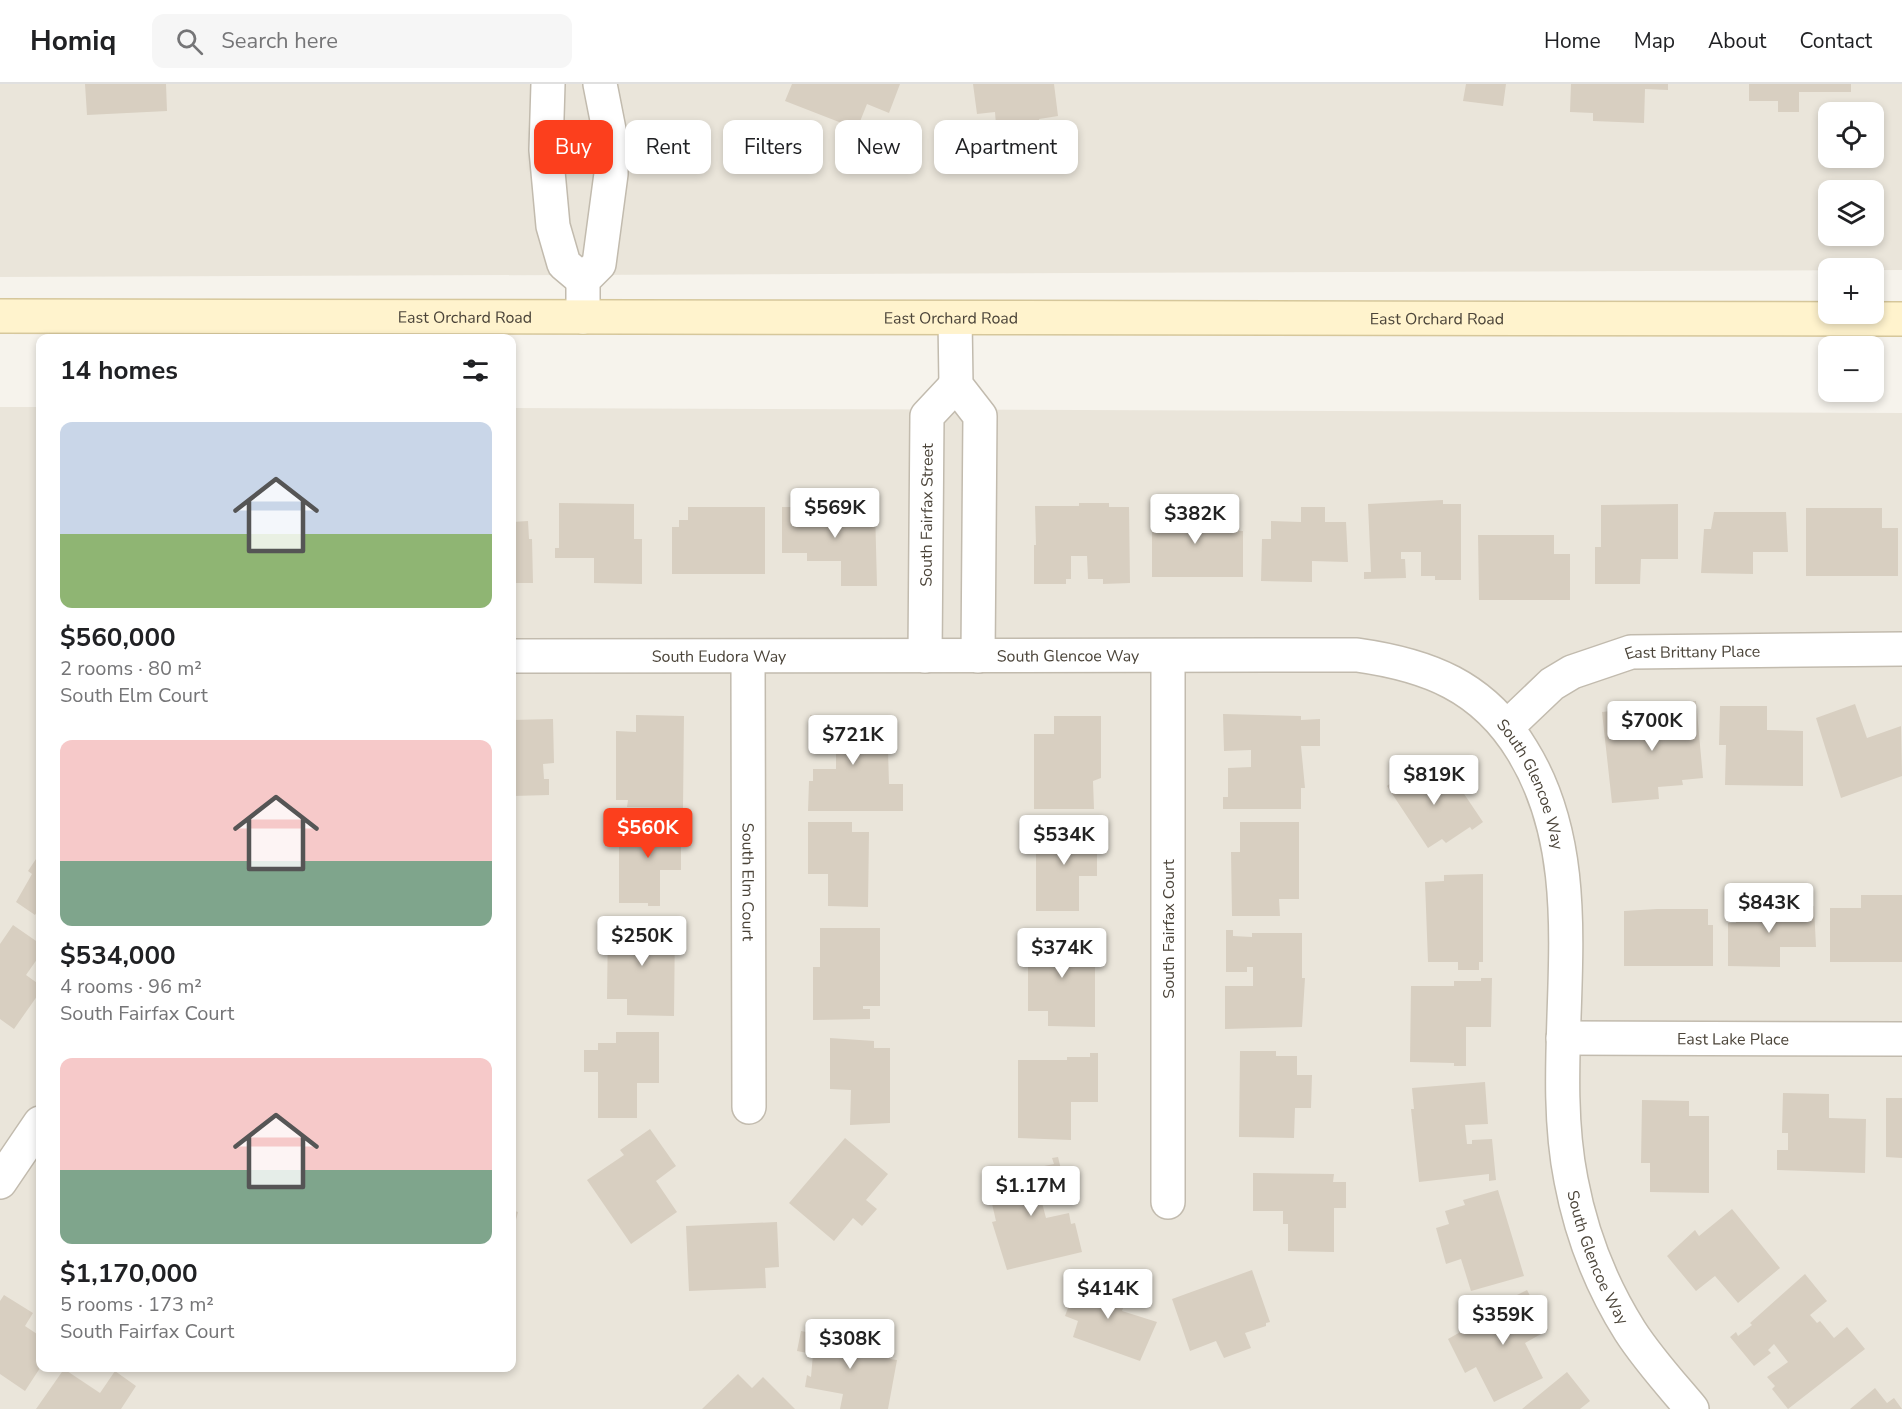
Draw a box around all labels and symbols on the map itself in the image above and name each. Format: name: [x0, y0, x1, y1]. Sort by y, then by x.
street label: East Orchard Road: [398, 307, 532, 329]
street label: East Orchard Road: [884, 307, 1018, 330]
street label: East Orchard Road: [1370, 308, 1504, 330]
street label: South Fairfax Street: [916, 443, 939, 587]
pin: $569K: [793, 488, 877, 539]
pin: $382K: [1153, 494, 1237, 545]
street label: East Brittany Place: [1622, 641, 1760, 665]
street label: South Glencoe Way: [997, 645, 1140, 667]
street label: South Eudora Way: [652, 646, 787, 668]
pin: $700K: [1610, 701, 1694, 752]
street label: South Glencoe Way: [1492, 714, 1569, 852]
pin: $721K: [811, 715, 895, 766]
pin: $819K: [1392, 755, 1476, 806]
pin: $560K: [606, 808, 690, 859]
pin: $534K: [1022, 815, 1106, 866]
street label: South Elm Court: [736, 823, 759, 942]
street label: South Fairfax Court: [1158, 859, 1180, 999]
pin: $843K: [1727, 883, 1811, 934]
pin: $250K: [600, 916, 684, 967]
pin: $374K: [1020, 928, 1104, 979]
street label: East Lake Place: [1677, 1028, 1789, 1051]
pin: $1.17M: [982, 1166, 1080, 1217]
street label: South Glencoe Way: [1561, 1188, 1634, 1329]
pin: $414K: [1066, 1269, 1150, 1320]
pin: $359K: [1461, 1295, 1545, 1346]
pin: $308K: [808, 1319, 892, 1370]

